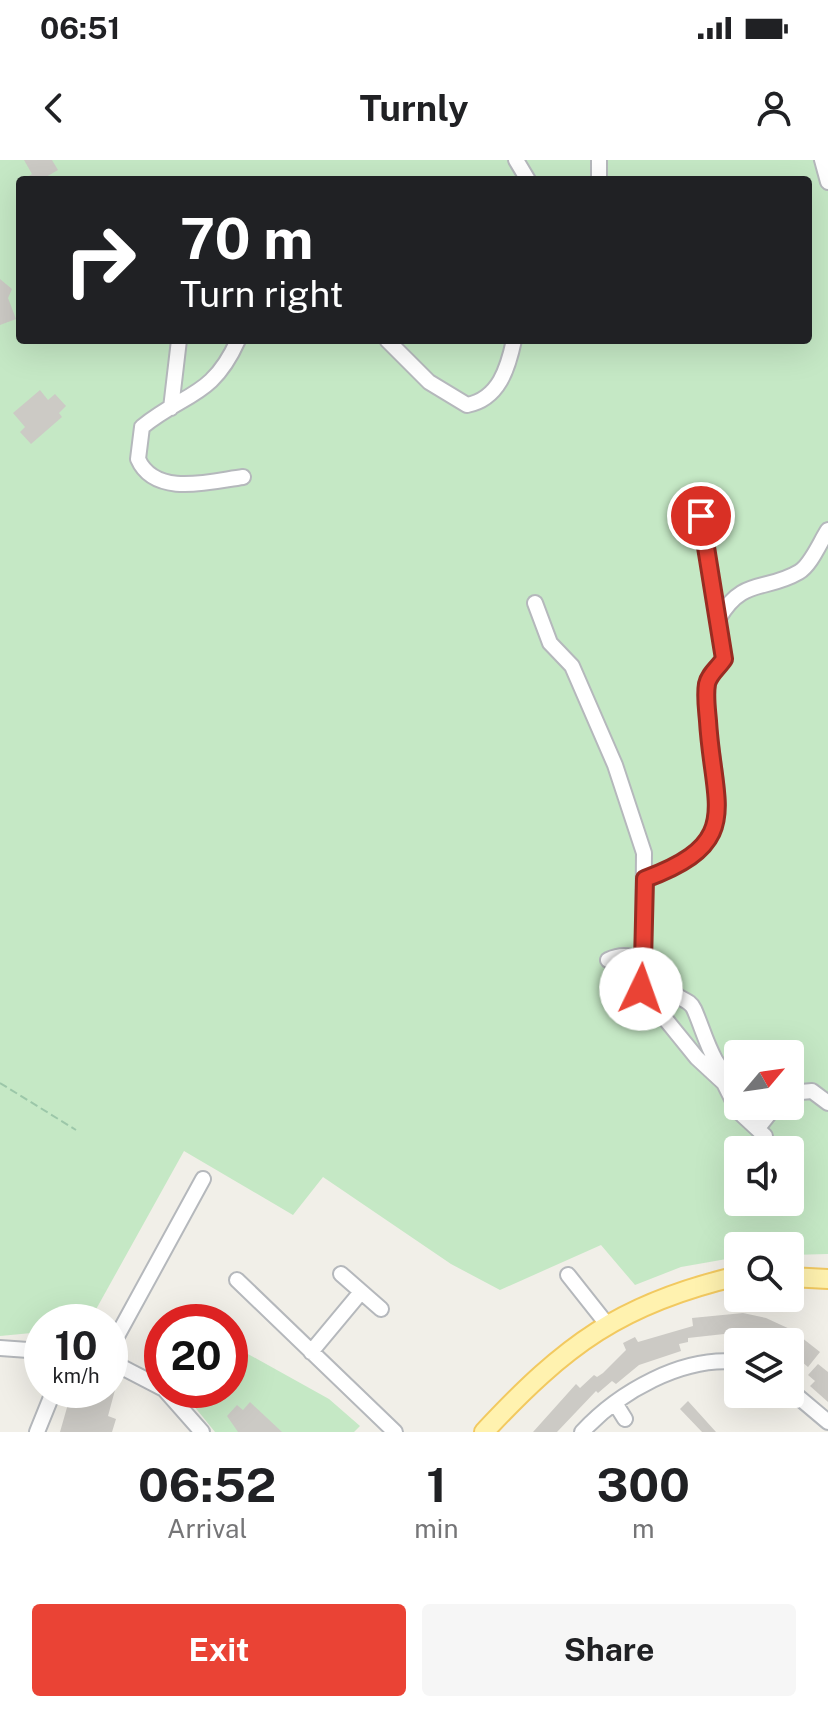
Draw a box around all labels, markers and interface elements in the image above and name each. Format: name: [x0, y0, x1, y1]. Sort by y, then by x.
text: 06:51: [40, 10, 120, 46]
icon: back: [32, 86, 76, 130]
icon: person: [752, 86, 796, 130]
text: Turnly: [360, 87, 468, 129]
text: 70 m: [180, 206, 313, 272]
icon: right: [48, 208, 152, 312]
text: Turn right: [180, 273, 343, 315]
pin: [667, 482, 735, 550]
icon: arrive: [679, 494, 723, 538]
position arrow: [599, 947, 683, 1031]
north arrow: [724, 1040, 804, 1120]
map controls: [724, 1040, 804, 1408]
button: sound: [724, 1136, 804, 1216]
button: search: [724, 1232, 804, 1312]
speed limit sign: 20: [144, 1304, 248, 1408]
text: 10: [55, 1322, 97, 1369]
button: layers: [724, 1328, 804, 1408]
text: km/h: [52, 1364, 100, 1388]
text: 06:52: [138, 1456, 276, 1513]
text: 1: [426, 1456, 447, 1513]
text: 300: [596, 1456, 690, 1513]
text: Arrival: [167, 1513, 247, 1544]
text: min: [414, 1513, 458, 1544]
text: m: [632, 1513, 654, 1544]
button: Exit: [32, 1604, 406, 1696]
button: Share: [422, 1604, 796, 1696]

